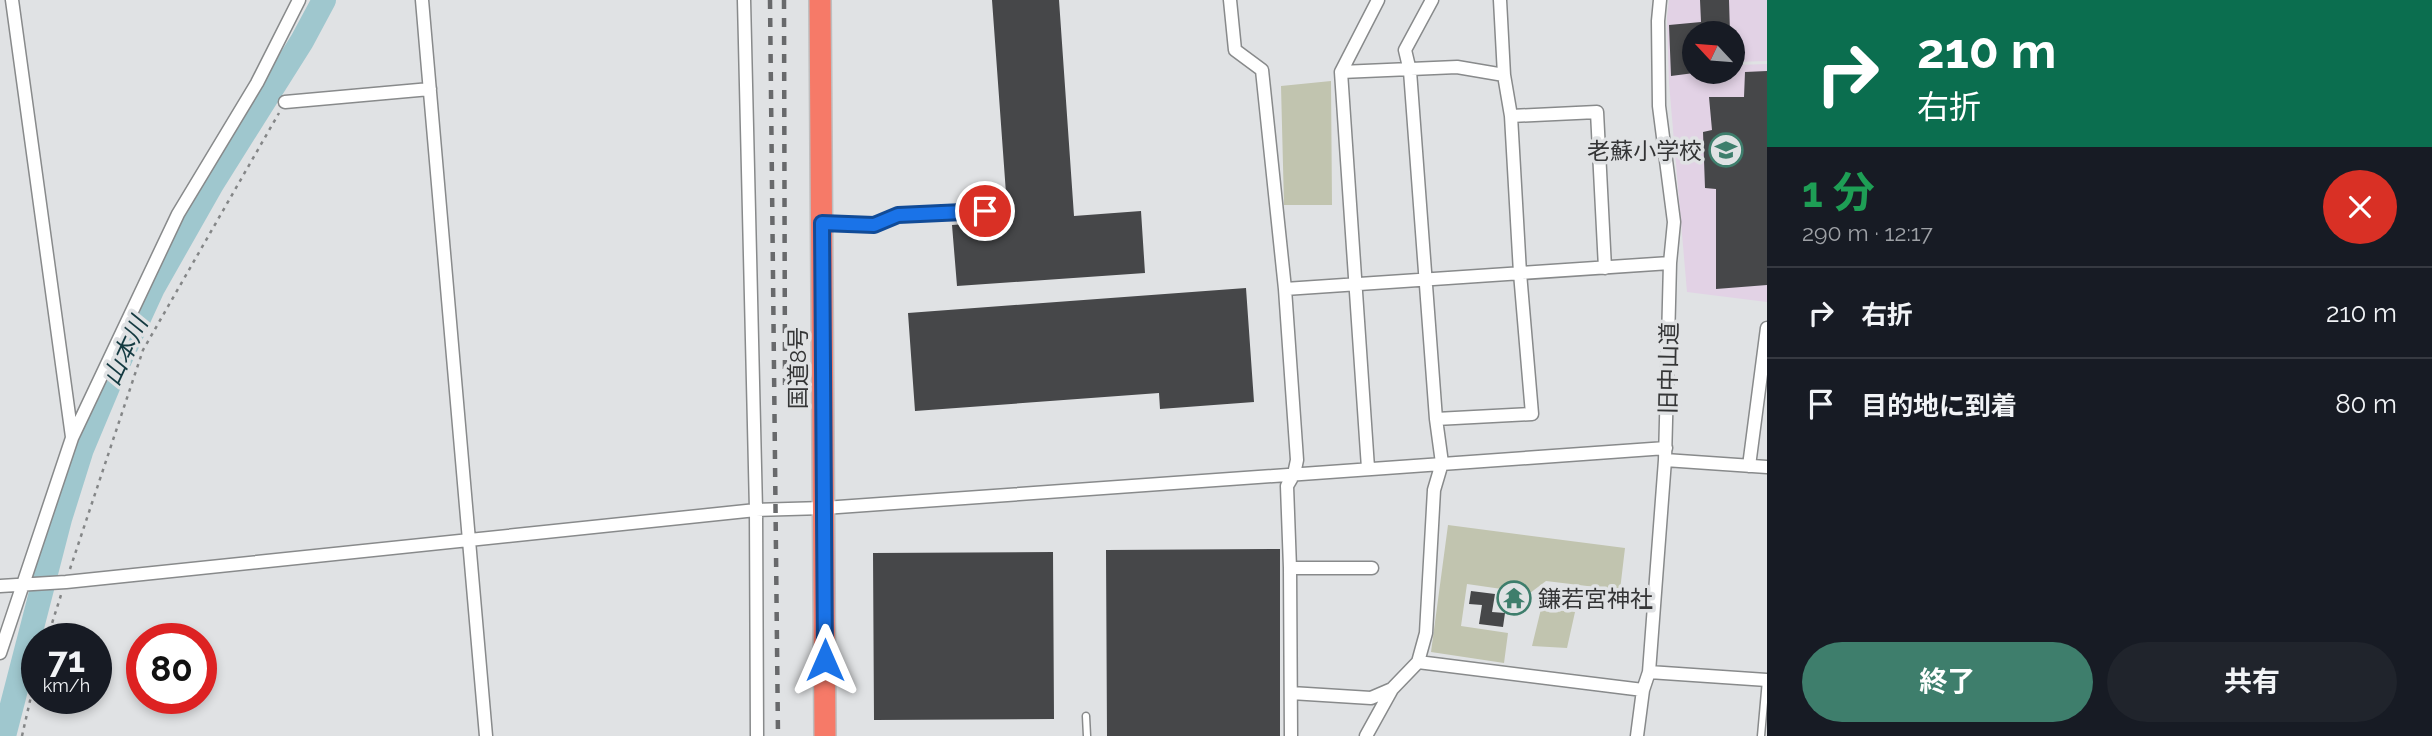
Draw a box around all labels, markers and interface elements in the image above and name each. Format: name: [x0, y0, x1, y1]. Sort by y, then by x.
north arrow: [1682, 21, 1745, 84]
map controls: [1682, 21, 1745, 84]
text: 210 m: [1917, 22, 2056, 79]
icon: right: [1802, 28, 1893, 119]
text: 右折: [1917, 88, 1981, 125]
school or university icon: 老蘇小学校: [1707, 131, 1745, 169]
place label: 老蘇小学校: [1587, 137, 1702, 164]
text: 1 分: [1802, 168, 1875, 217]
button: close: [2323, 170, 2397, 244]
pin: [955, 181, 1015, 241]
icon: arrive: [966, 192, 1004, 230]
text: 290 m · 12:17: [1802, 219, 1933, 246]
icon: right: [1802, 294, 1840, 332]
text: 210 m: [2326, 298, 2397, 328]
text: 右折: [1861, 300, 1913, 330]
water label: 山本川: [97, 310, 155, 390]
street label: 旧中山道: [1654, 322, 1682, 414]
street label: 国道8号: [784, 327, 811, 409]
icon: arrive: [1802, 385, 1840, 423]
text: 80 m: [2335, 389, 2397, 419]
text: 目的地に到着: [1861, 391, 2017, 421]
temple icon: 鎌若宮神社: [1495, 579, 1533, 617]
place label: 鎌若宮神社: [1538, 585, 1653, 612]
speed limit sign: 80: [126, 623, 217, 714]
position arrow: [788, 623, 862, 697]
text: 71: [48, 639, 85, 680]
button: 終了: [1802, 642, 2093, 722]
button: 共有: [2107, 642, 2397, 722]
text: km/h: [43, 675, 90, 696]

